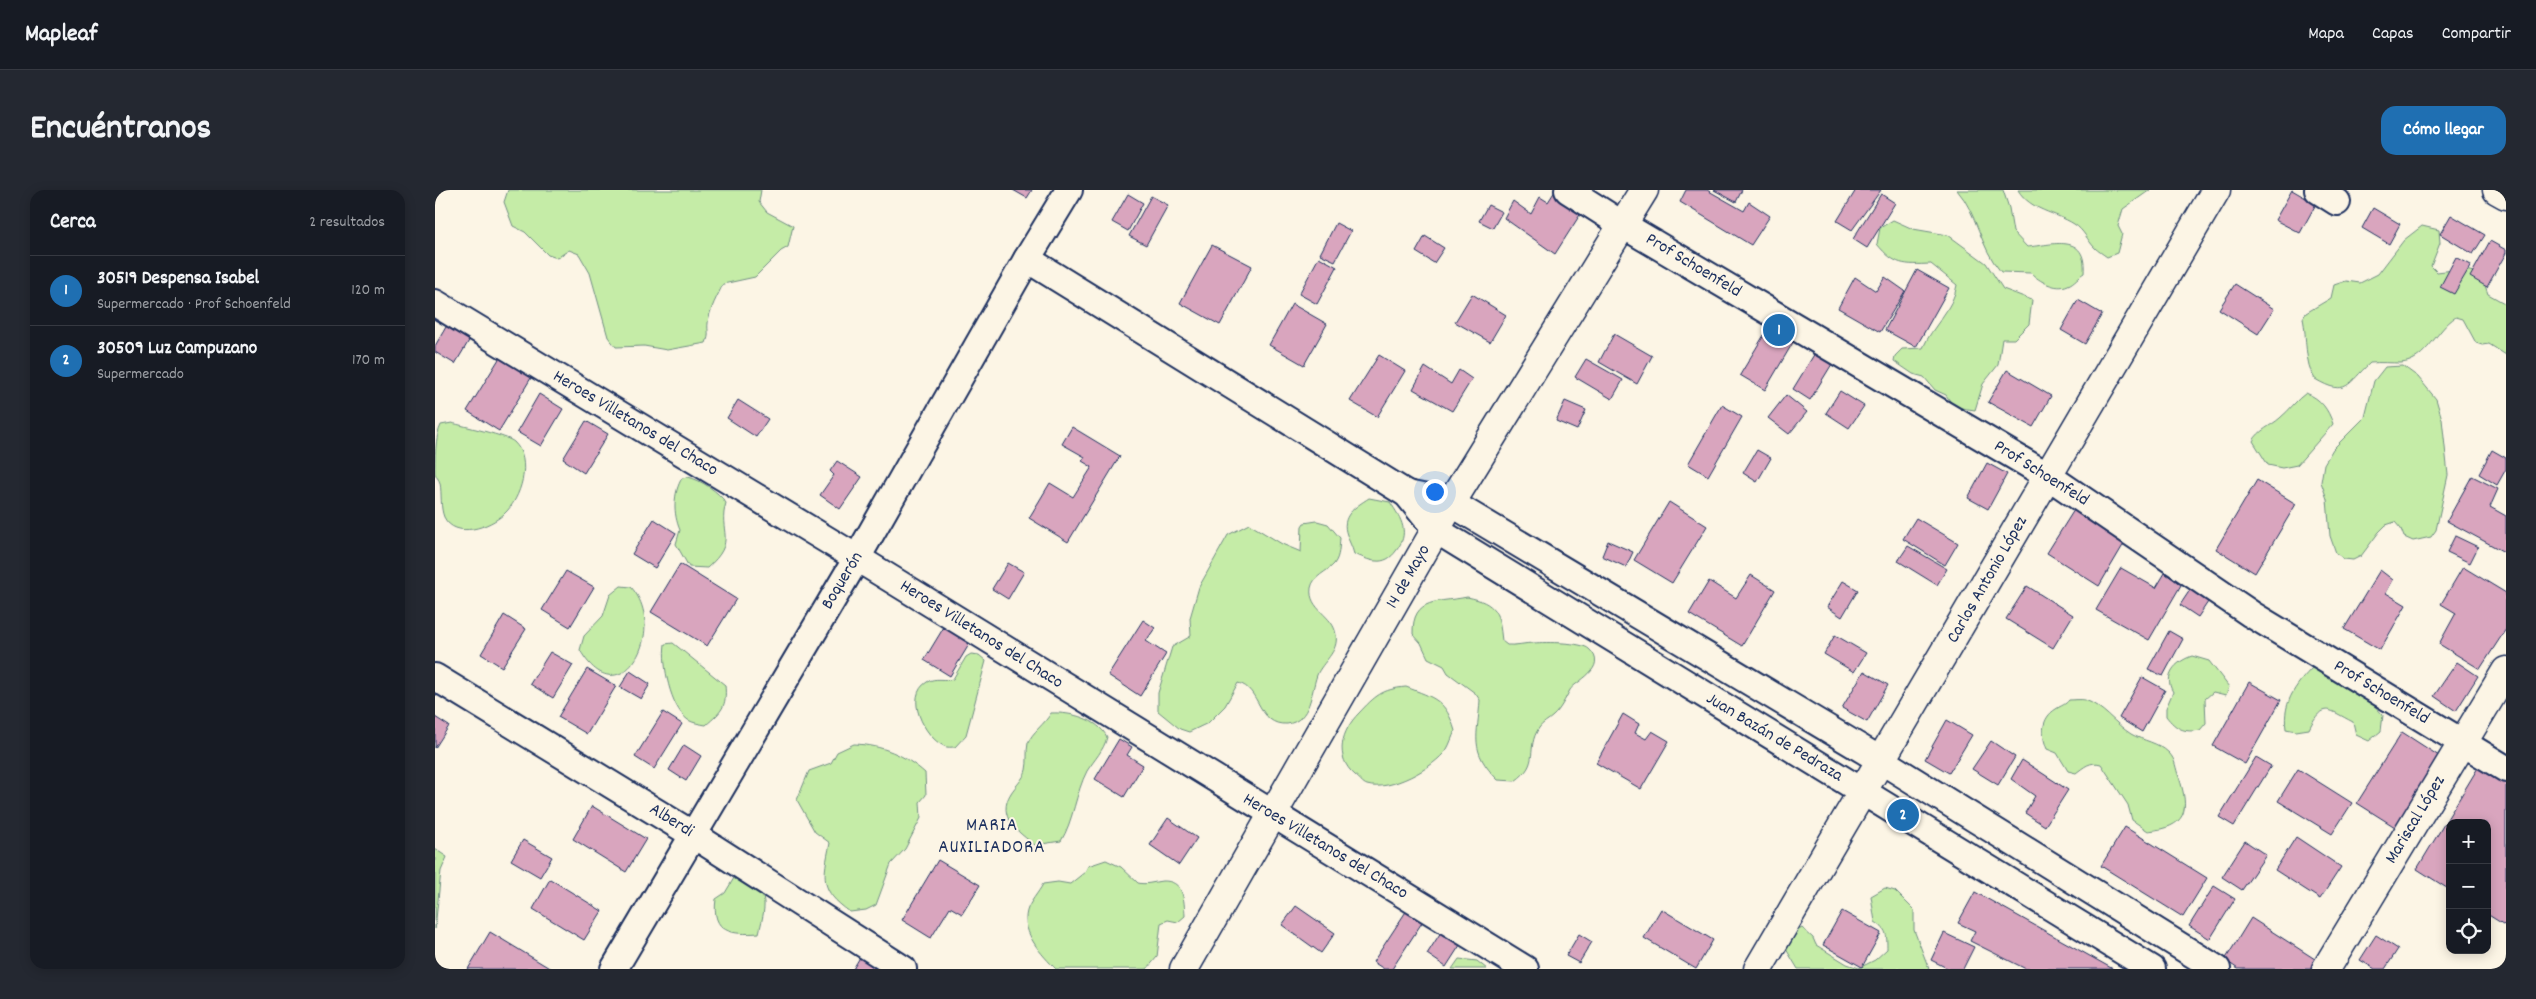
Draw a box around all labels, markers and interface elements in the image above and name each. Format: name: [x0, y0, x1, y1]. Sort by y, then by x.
text: Mapleaf: [25, 18, 97, 52]
text: Mapa: [2308, 22, 2344, 47]
text: Capas: [2372, 22, 2414, 47]
text: Compartir: [2442, 22, 2511, 47]
text: Encuéntranos: [30, 105, 211, 155]
button: Cómo llegar: [2381, 106, 2506, 155]
text: Cerca: [50, 208, 96, 238]
text: 2 resultados: [309, 211, 385, 234]
street label: Prof Schoenfeld: [1640, 227, 1746, 305]
text: 30519 Despensa Isabel: [97, 266, 259, 293]
text: 1: [64, 279, 68, 302]
text: 120 m: [351, 279, 385, 302]
text: Supermercado · Prof Schoenfeld: [97, 293, 291, 316]
pin: 1: [1763, 311, 1795, 349]
text: 30509 Luz Campuzano: [97, 336, 257, 363]
text: 2: [63, 349, 70, 372]
text: 170 m: [352, 349, 385, 372]
text: Supermercado: [97, 363, 184, 386]
street label: Heroes Villetanos del Chaco: [548, 365, 722, 483]
street label: Prof Schoenfeld: [1989, 435, 2093, 513]
your location: [1422, 479, 1448, 505]
street label: Carlos Antonio López: [1941, 512, 2035, 648]
street label: 14 de Mayo: [1381, 540, 1437, 614]
street label: Boquerón: [816, 547, 870, 615]
street label: Heroes Villetanos del Chaco: [894, 574, 1068, 696]
street label: Prof Schoenfeld: [2328, 654, 2434, 732]
street label: Juan Bazán de Pedraza: [1701, 687, 1848, 789]
street label: Mariscal López: [2380, 771, 2452, 869]
street label: Heroes Villetanos del Chaco: [1238, 788, 1412, 906]
pin: 2: [1887, 796, 1919, 834]
street label: Alberdi: [644, 798, 698, 844]
district label: MARIA AUXILIADORA: [938, 813, 1046, 862]
map controls: [2446, 819, 2491, 954]
button: +: [2446, 819, 2491, 864]
button: −: [2446, 864, 2491, 909]
button: locate: [2446, 909, 2491, 954]

